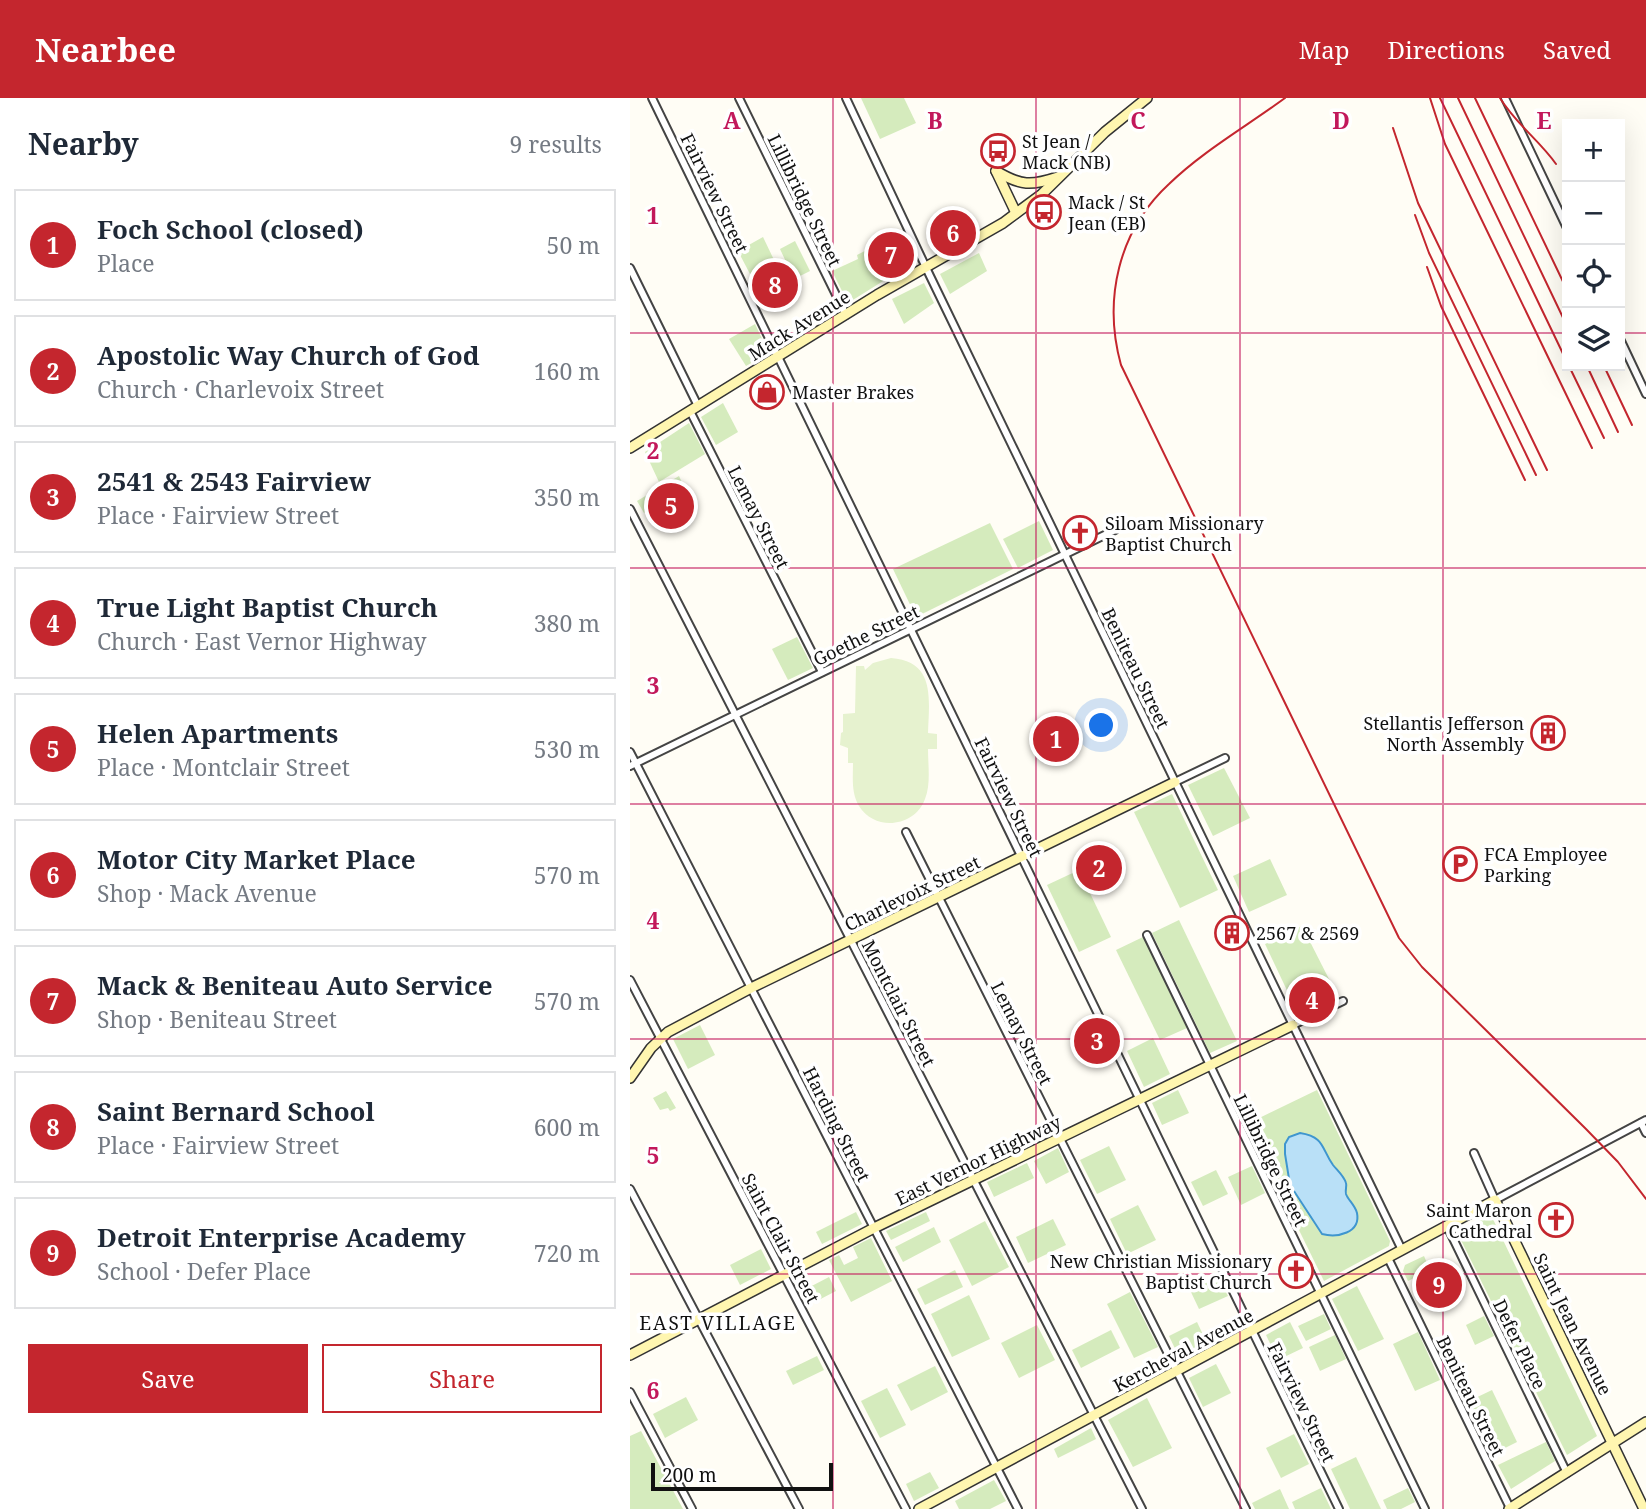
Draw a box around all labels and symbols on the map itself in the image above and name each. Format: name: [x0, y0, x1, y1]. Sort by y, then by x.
text: A: [723, 104, 741, 136]
text: B: [927, 104, 943, 136]
text: C: [1130, 104, 1146, 136]
text: D: [1332, 104, 1350, 136]
text: E: [1536, 104, 1552, 136]
street label: Fairview Street: [676, 129, 754, 257]
place label: St Jean / Mack (NB): [1022, 129, 1111, 174]
street label: Lillibridge Street: [763, 130, 847, 270]
bus stop icon: St Jean / Mack (NB): [979, 132, 1017, 170]
place label: Mack / St Jean (EB): [1067, 190, 1146, 235]
bus stop icon: Mack / St Jean (EB): [1025, 193, 1063, 231]
text: 1: [647, 199, 660, 231]
pin: 6: [930, 207, 976, 259]
pin: 7: [868, 229, 914, 281]
pin: 8: [752, 259, 798, 311]
street label: Mack Avenue: [744, 284, 854, 366]
shop icon: Master Brakes: [748, 373, 786, 411]
place label: Master Brakes: [792, 380, 914, 404]
text: 2: [647, 434, 660, 466]
street label: Lemay Street: [723, 461, 795, 573]
pin: 5: [648, 480, 694, 532]
place label: Siloam Missionary Baptist Church: [1105, 511, 1265, 556]
church icon: Siloam Missionary Baptist Church: [1061, 514, 1099, 552]
street label: Goethe Street: [809, 599, 923, 671]
street label: Beniteau Street: [1096, 604, 1176, 732]
text: 3: [647, 669, 660, 701]
your location: [1084, 708, 1118, 742]
place label: Stellantis Jefferson North Assembly: [1363, 711, 1525, 756]
pin: 1: [1033, 713, 1079, 765]
building icon: Stellantis Jefferson North Assembly: [1529, 714, 1567, 752]
street label: Fairview Street: [970, 733, 1048, 861]
pin: 2: [1076, 842, 1122, 894]
place label: FCA Employee Parking: [1484, 842, 1607, 887]
parking icon: FCA Employee Parking: [1441, 845, 1479, 883]
street label: Charlevoix Street: [840, 850, 984, 936]
text: 4: [647, 904, 660, 936]
building icon: 2567 & 2569: [1213, 914, 1251, 952]
place label: 2567 & 2569: [1256, 921, 1359, 945]
street label: Montclair Street: [857, 936, 941, 1070]
pin: 4: [1289, 974, 1335, 1026]
street label: Lemay Street: [986, 977, 1058, 1089]
pin: 3: [1074, 1015, 1120, 1067]
street label: Harding Street: [798, 1062, 876, 1186]
street label: Lillibridge Street: [1229, 1090, 1313, 1230]
street label: East Vernor Highway: [891, 1109, 1066, 1211]
text: 5: [647, 1139, 660, 1171]
street label: Saint Clair Street: [737, 1169, 825, 1307]
place label: Saint Maron Cathedral: [1426, 1198, 1532, 1243]
church icon: Saint Maron Cathedral: [1537, 1201, 1575, 1239]
place label: New Christian Missionary Baptist Church: [1050, 1249, 1273, 1294]
street label: Saint Jean Avenue: [1528, 1249, 1618, 1399]
church icon: New Christian Missionary Baptist Church: [1277, 1252, 1315, 1290]
pin: 9: [1416, 1259, 1462, 1311]
street label: Defer Place: [1488, 1295, 1552, 1393]
street label: Kercheval Avenue: [1109, 1303, 1257, 1397]
district label: EAST VILLAGE: [639, 1310, 797, 1336]
street label: Beniteau Street: [1431, 1332, 1511, 1460]
street label: Fairview Street: [1263, 1338, 1341, 1466]
text: 6: [647, 1374, 660, 1406]
scale bar: [651, 1460, 833, 1492]

